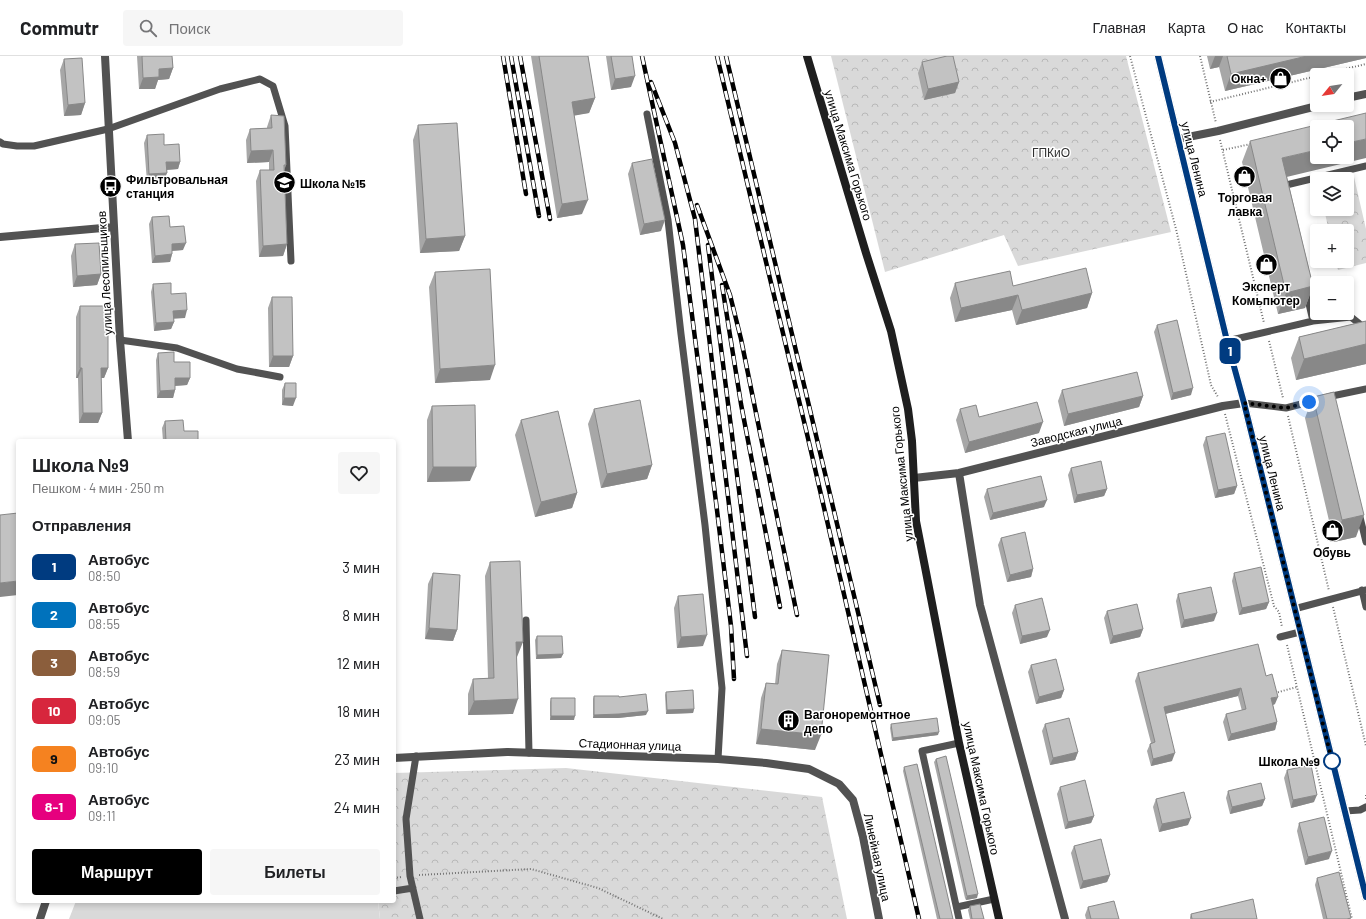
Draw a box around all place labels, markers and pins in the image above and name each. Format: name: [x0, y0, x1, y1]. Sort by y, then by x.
shop icon: Окна+: [1268, 65, 1294, 91]
place label: Окна+: [1231, 71, 1266, 85]
shop icon: Торговая лавка: [1232, 163, 1258, 189]
school or university icon: Школа №15: [272, 170, 298, 196]
place label: Фильтровальная станция: [126, 172, 228, 201]
bus stop icon: Фильтровальная станция: [98, 173, 124, 199]
place label: Школа №15: [300, 176, 366, 190]
place label: Торговая лавка: [1218, 190, 1272, 218]
shop icon: Эксперт Комьпютер: [1253, 252, 1279, 278]
place label: Эксперт Комьпютер: [1232, 279, 1300, 308]
shop icon: Обувь: [1319, 518, 1345, 544]
place label: Обувь: [1313, 545, 1351, 560]
place label: Вагоноремонтное депо: [804, 707, 911, 736]
building icon: Вагоноремонтное депо: [775, 708, 801, 734]
marker: Школа №9: [1323, 752, 1341, 770]
place label: Школа №9: [1259, 754, 1320, 768]

